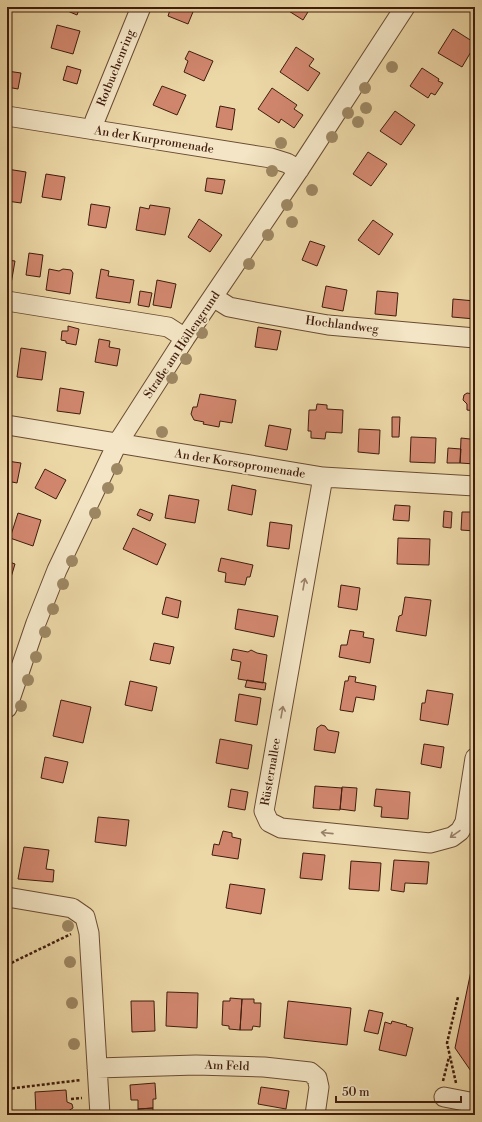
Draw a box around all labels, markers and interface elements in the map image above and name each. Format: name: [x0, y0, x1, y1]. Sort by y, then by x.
street label: Rotbuchenring: [94, 26, 139, 109]
street label: An der Kurpromenade: [92, 123, 215, 157]
street label: Straße am Höllengrund: [141, 288, 224, 401]
street label: Hochlandweg: [305, 313, 380, 337]
street label: An der Korsopromenade: [172, 446, 307, 482]
one-way arrow: [300, 578, 308, 591]
one-way arrow: [278, 706, 286, 719]
street label: Rüsternallee: [258, 737, 284, 807]
one-way arrow: [321, 830, 334, 837]
one-way arrow: [450, 830, 461, 838]
street label: Am Feld: [203, 1058, 250, 1074]
scale bar: [336, 1078, 461, 1104]
text: 50 m: [342, 1085, 370, 1100]

